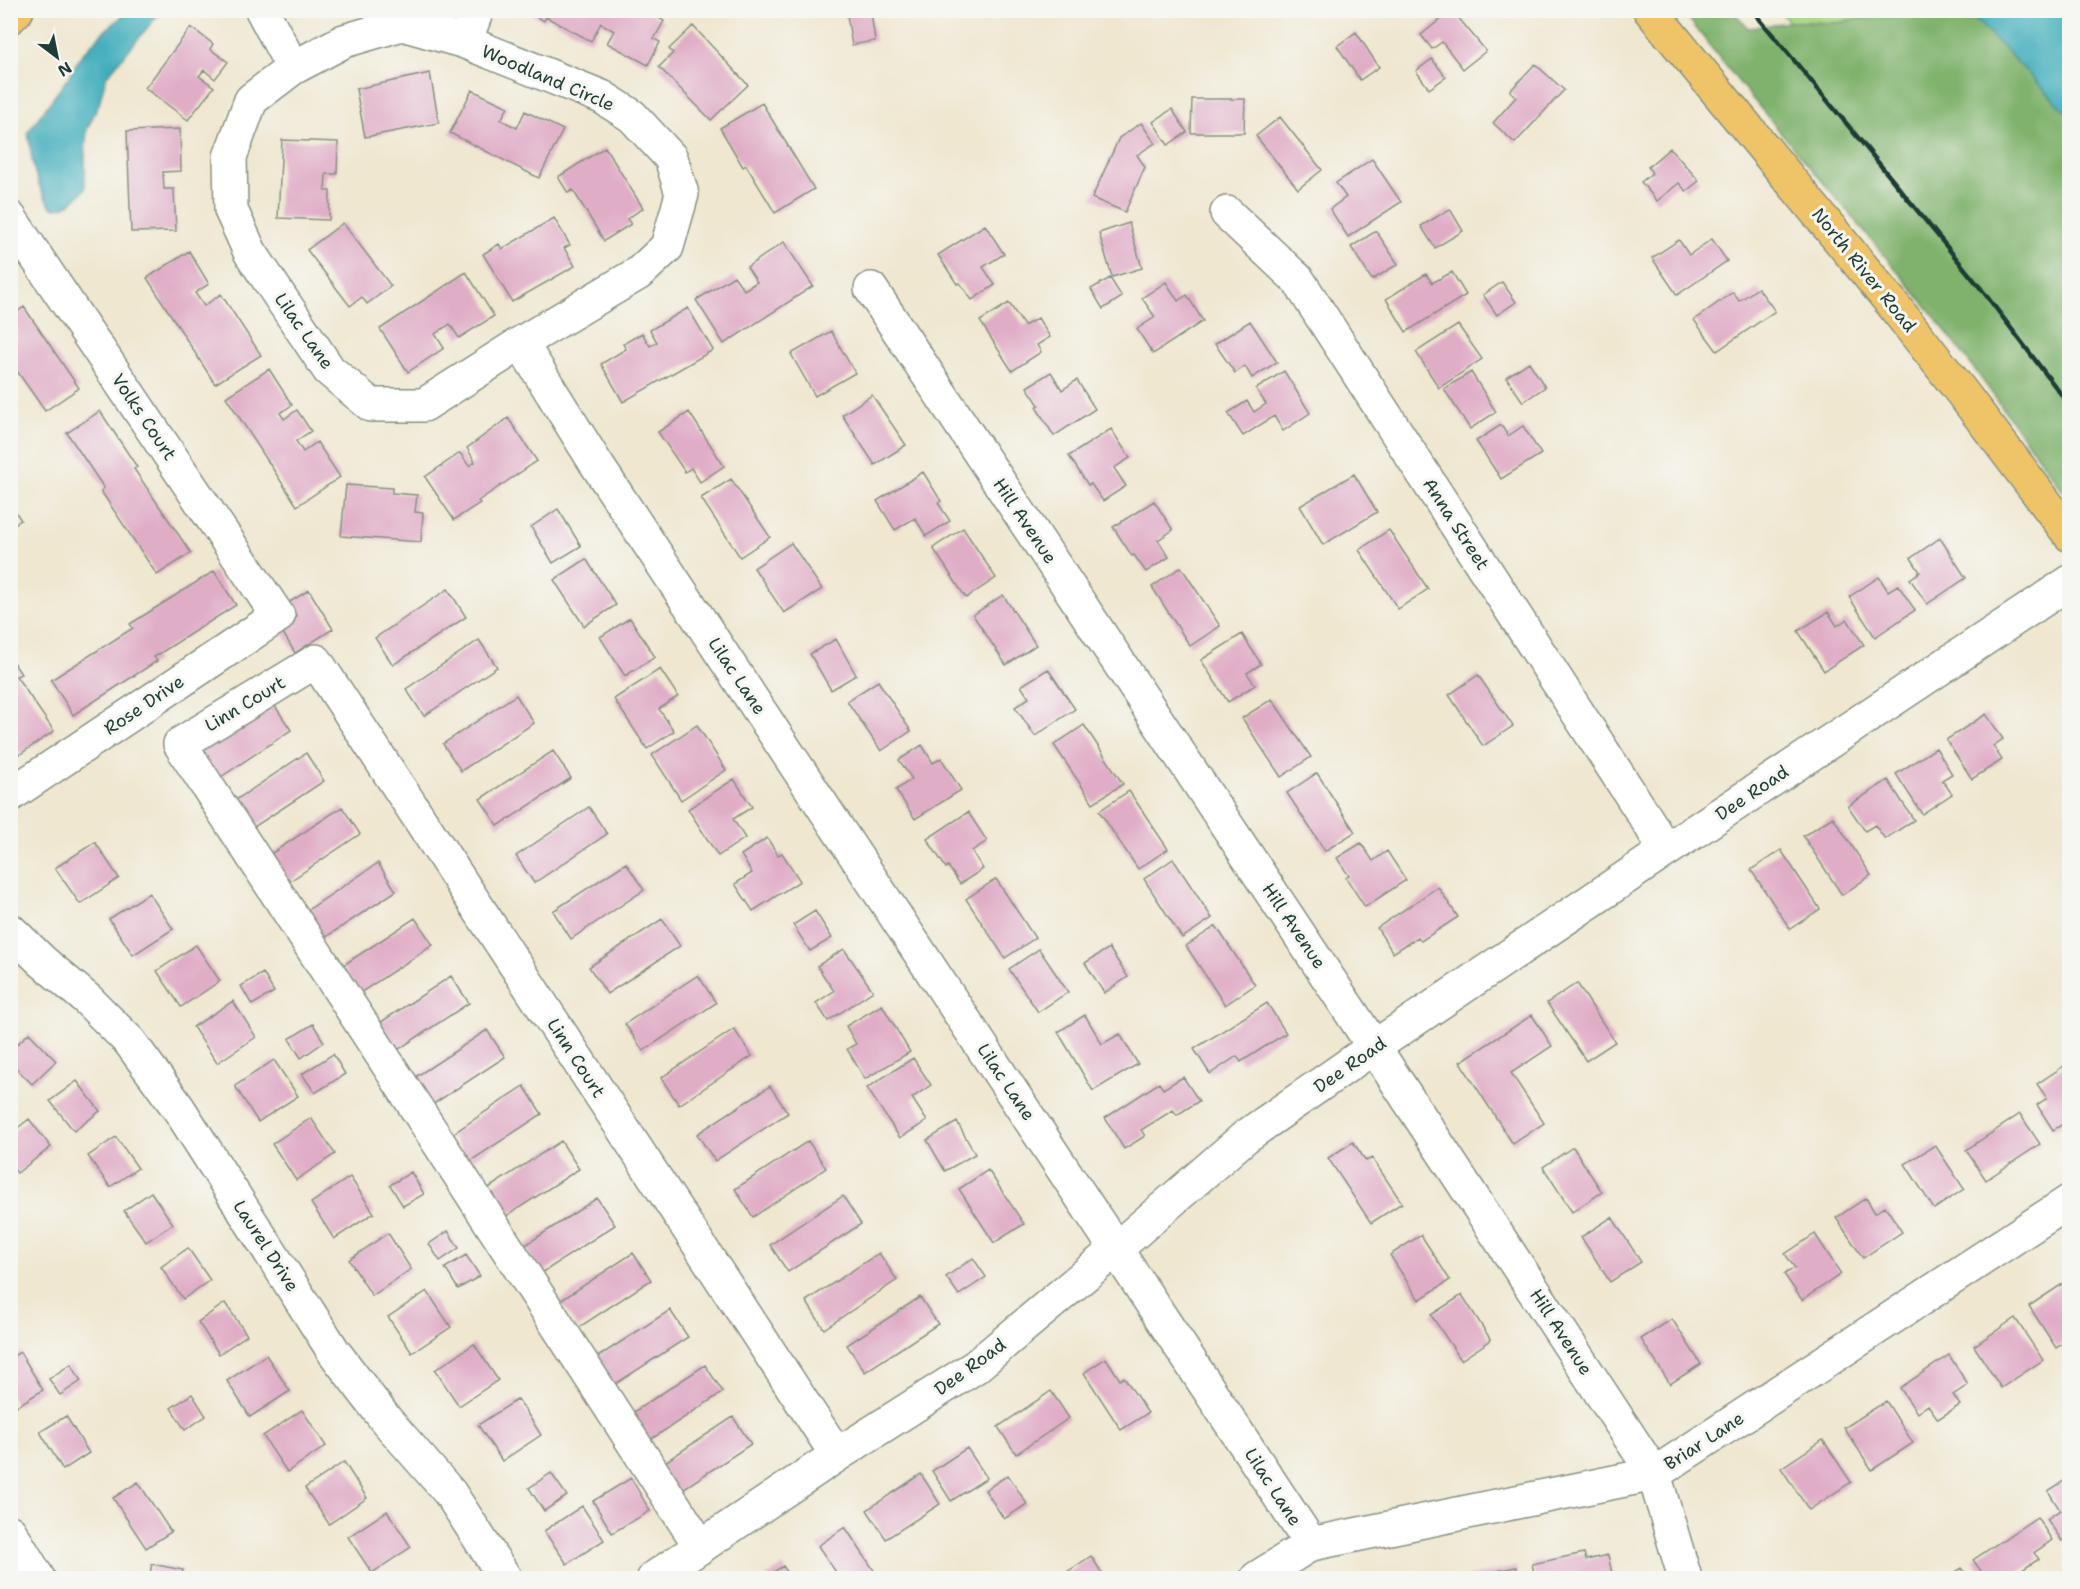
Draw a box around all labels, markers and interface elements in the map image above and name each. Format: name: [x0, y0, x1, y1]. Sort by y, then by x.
north arrow: [27, 27, 87, 87]
street label: Woodland Circle: [478, 39, 618, 117]
text: N: [54, 57, 76, 82]
street label: North River Road: [1806, 203, 1922, 337]
street label: Lilac Lane: [269, 288, 339, 374]
street label: Volks Court: [106, 369, 182, 465]
street label: Anna Street: [1417, 473, 1495, 575]
street label: Hill Avenue: [988, 474, 1062, 568]
street label: Lilac Lane: [702, 633, 772, 719]
street label: Rose Drive: [99, 669, 189, 741]
street label: Linn Court: [200, 670, 290, 737]
street label: Dee Road: [1711, 760, 1793, 826]
street label: Hill Avenue: [1257, 879, 1331, 973]
street label: Linn Court: [541, 1014, 611, 1102]
street label: Dee Road: [1309, 1031, 1391, 1099]
street label: Lilac Lane: [971, 1039, 1041, 1125]
street label: Laurel Drive: [228, 1196, 304, 1296]
street label: Hill Avenue: [1524, 1284, 1598, 1380]
street label: Dee Road: [929, 1333, 1011, 1401]
street label: Briar Lane: [1659, 1406, 1749, 1476]
street label: Lilac Lane: [1239, 1444, 1307, 1530]

